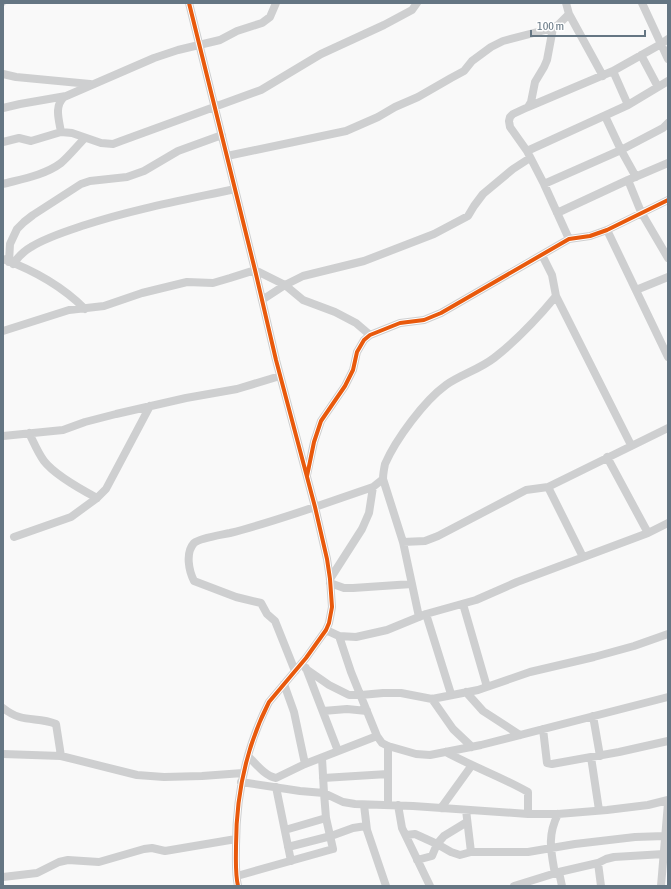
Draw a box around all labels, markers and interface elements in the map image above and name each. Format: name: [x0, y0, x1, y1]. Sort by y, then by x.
scale bar: [531, 12, 645, 38]
text: 100 m: [537, 19, 564, 33]

